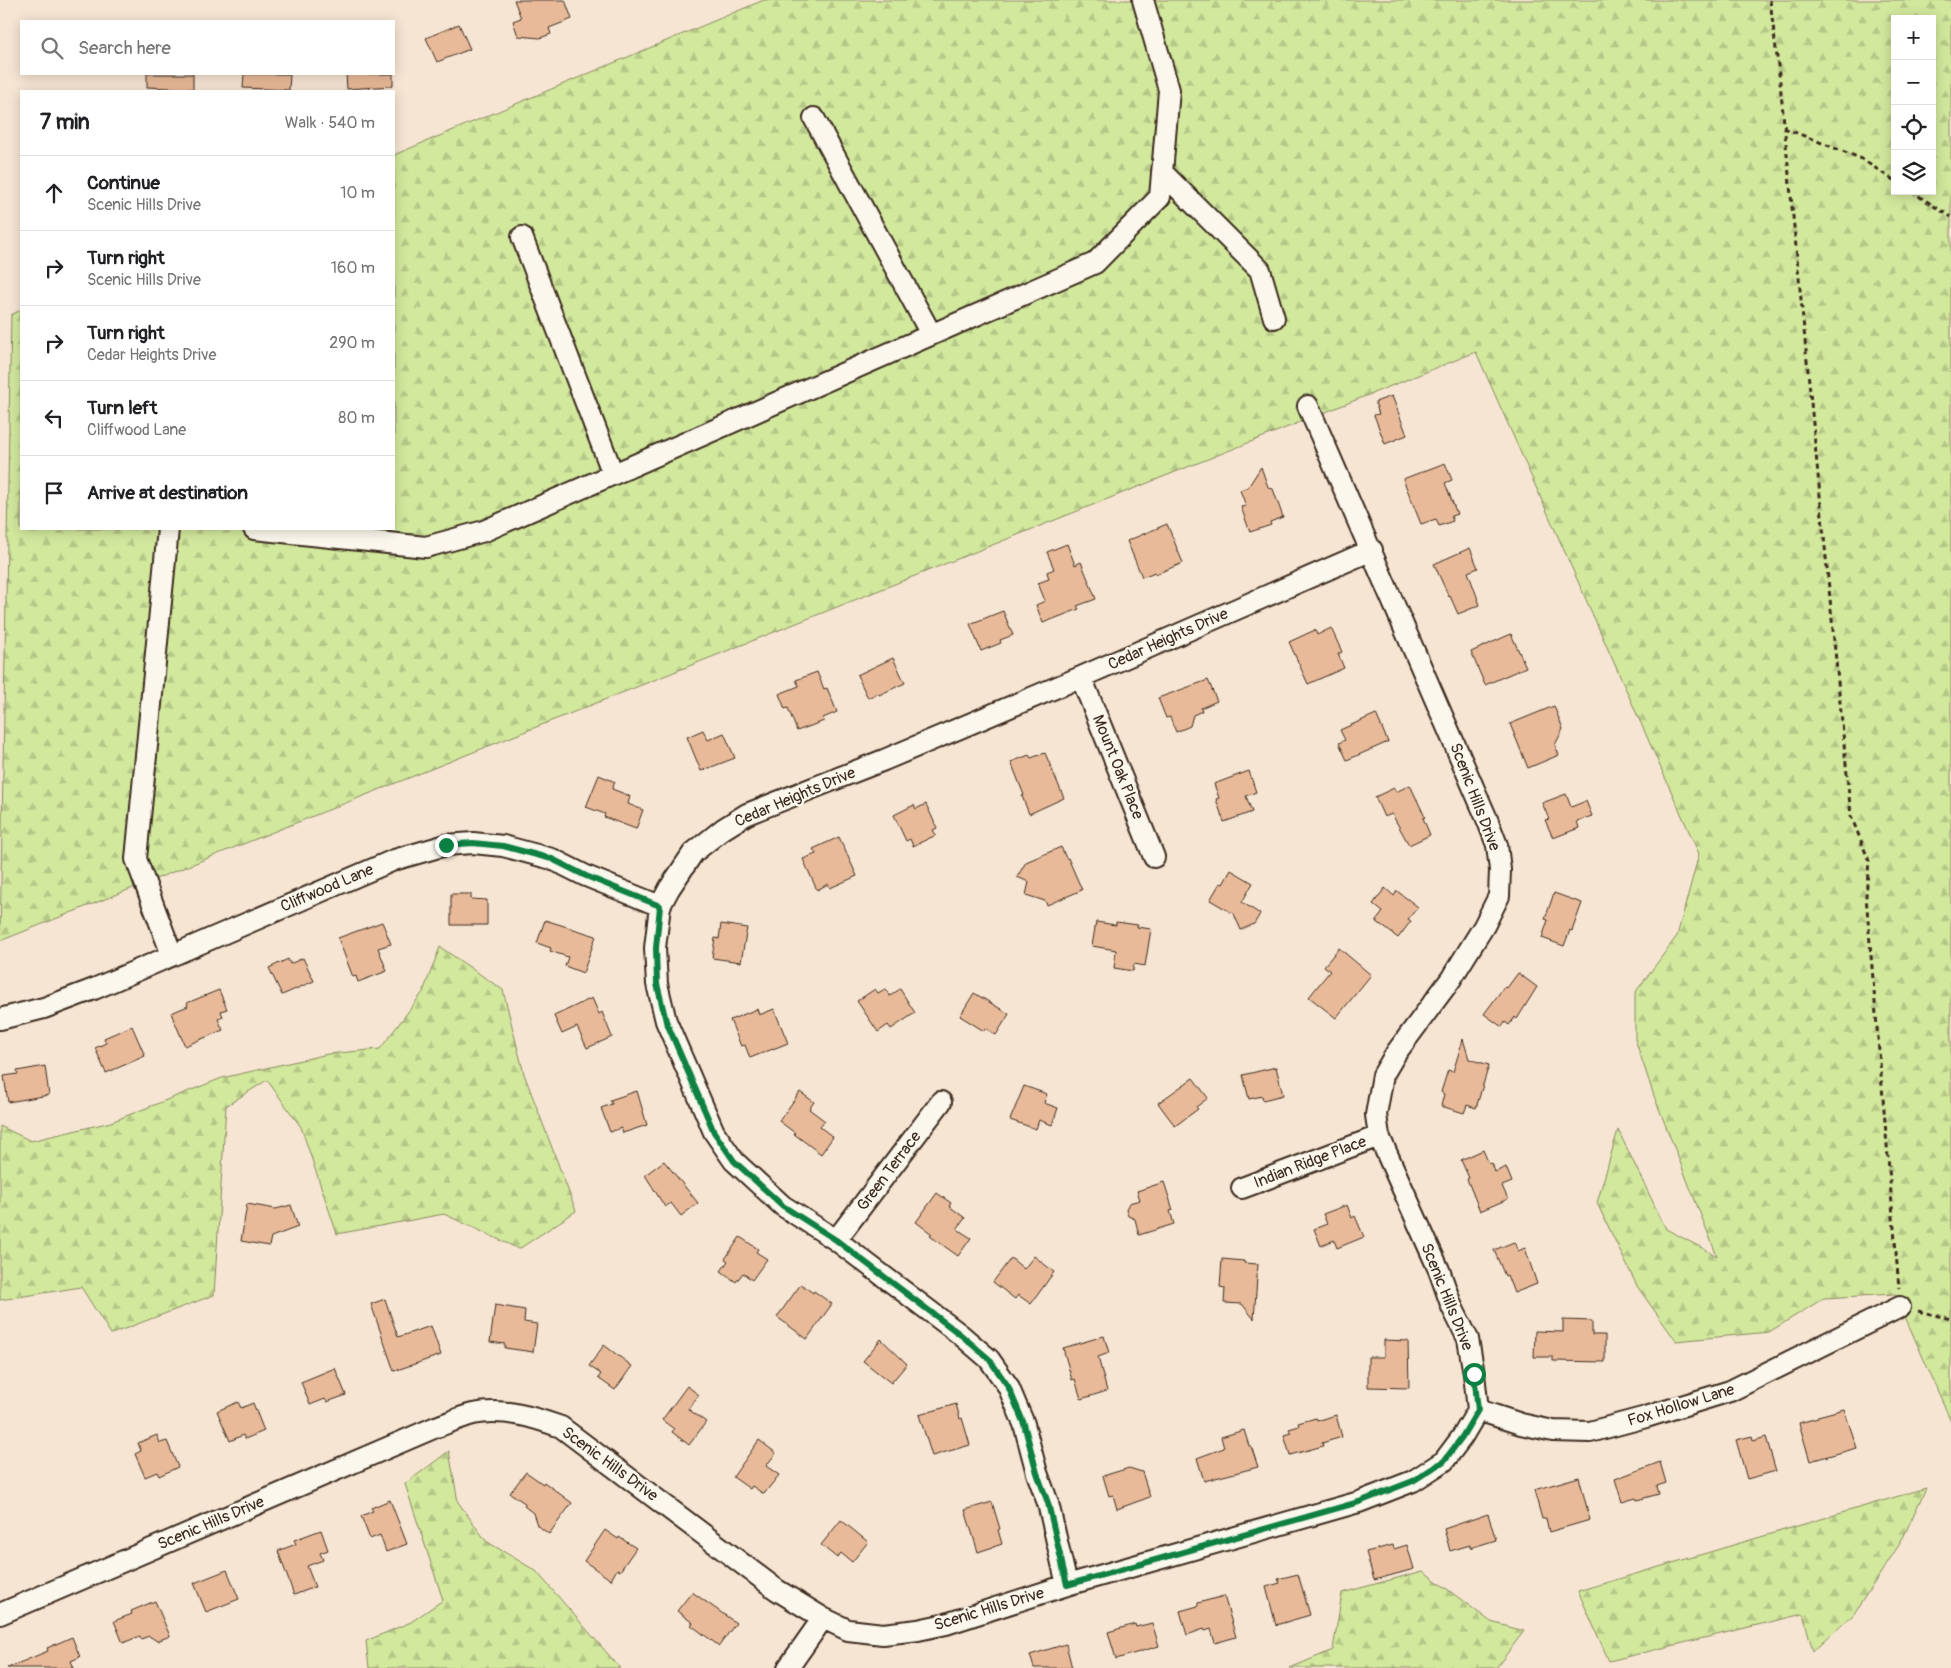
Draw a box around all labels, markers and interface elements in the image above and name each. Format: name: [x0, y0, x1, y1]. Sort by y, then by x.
map controls: [1891, 15, 1936, 195]
button: +: [1891, 15, 1936, 60]
search box: [20, 20, 395, 75]
icon: search: [38, 34, 66, 62]
text: Search here: [78, 36, 171, 60]
button: −: [1891, 60, 1936, 105]
button: locate: [1891, 105, 1936, 150]
text: 7 min: [40, 109, 90, 136]
text: Walk · 540 m: [285, 113, 375, 133]
button: layers: [1891, 150, 1936, 195]
text: Continue: [87, 171, 160, 195]
icon: ahead: [40, 179, 68, 207]
text: 10 m: [340, 183, 375, 203]
text: Scenic Hills Drive: [87, 195, 201, 215]
text: Turn right: [87, 246, 165, 270]
icon: right: [40, 254, 68, 282]
text: 160 m: [331, 258, 375, 278]
text: Scenic Hills Drive: [87, 270, 201, 290]
text: Turn right: [87, 321, 165, 345]
icon: right: [40, 329, 68, 357]
text: 290 m: [329, 333, 375, 353]
text: Cedar Heights Drive: [87, 345, 216, 365]
text: Turn left: [87, 396, 157, 420]
icon: left: [40, 404, 68, 432]
text: 80 m: [338, 408, 375, 428]
text: Cliffwood Lane: [87, 420, 186, 440]
icon: arrive: [40, 479, 68, 507]
text: Arrive at destination: [87, 481, 248, 505]
street label: Cedar Heights Drive: [1105, 604, 1231, 674]
street label: Mount Oak Place: [1088, 712, 1148, 822]
street label: Scenic Hills Drive: [1445, 740, 1505, 854]
street label: Cedar Heights Drive: [732, 762, 859, 831]
route end: [435, 834, 458, 857]
street label: Cliffwood Lane: [277, 859, 377, 917]
street label: Green Terrace: [853, 1127, 926, 1215]
street label: Indian Ridge Place: [1251, 1131, 1369, 1193]
street label: Scenic Hills Drive: [1416, 1240, 1478, 1354]
route start: [1463, 1363, 1486, 1386]
street label: Fox Hollow Lane: [1625, 1379, 1737, 1431]
street label: Scenic Hills Drive: [558, 1422, 662, 1506]
street label: Scenic Hills Drive: [155, 1491, 267, 1554]
street label: Scenic Hills Drive: [932, 1583, 1046, 1635]

